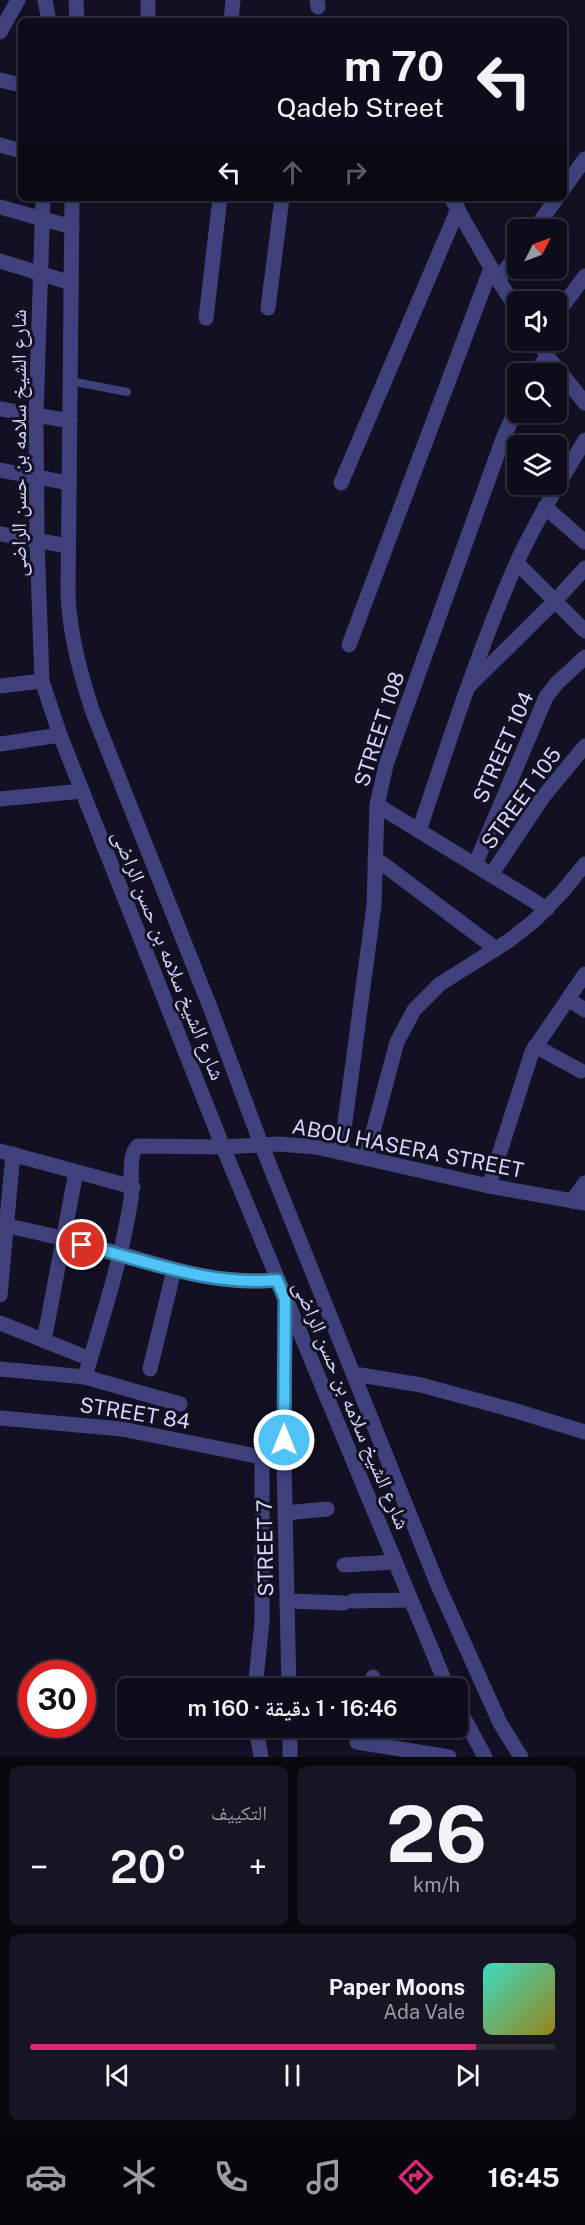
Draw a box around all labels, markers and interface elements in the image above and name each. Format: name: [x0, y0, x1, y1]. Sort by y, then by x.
text: 70 m: [344, 41, 444, 90]
icon: left: [465, 42, 543, 120]
text: Qadeb Street: [276, 91, 444, 123]
icon: left: [213, 156, 246, 189]
icon: ahead: [276, 156, 309, 189]
icon: right: [339, 156, 372, 189]
north arrow: [507, 219, 567, 279]
map controls: [507, 219, 567, 495]
button: sound: [507, 291, 567, 351]
street label: شارع الشيخ سلامه بن حسن الراضى: [6, 309, 32, 577]
button: search: [507, 363, 567, 423]
button: layers: [507, 435, 567, 495]
street label: STREET 108: [349, 668, 409, 790]
street label: STREET 104: [467, 688, 539, 806]
street label: STREET 105: [476, 742, 566, 854]
street label: شارع الشيخ سلامه بن حسن الراضى: [106, 826, 231, 1084]
street label: ABOU HASERA STREET: [290, 1113, 526, 1183]
pin: [56, 1219, 107, 1270]
icon: arrive: [65, 1228, 98, 1261]
street label: شارع الشيخ سلامه بن حسن الراضى: [287, 1277, 416, 1533]
street label: STREET 84: [78, 1392, 192, 1434]
position arrow: [252, 1408, 316, 1472]
street label: STREET 7: [252, 1499, 278, 1597]
speed limit sign: 30: [18, 1660, 96, 1738]
text: 16:46 · 1 دقيقة · 160 m: [188, 1695, 397, 1721]
text: 26: [386, 1788, 487, 1880]
text: التكييف: [211, 1801, 267, 1825]
text: 20°: [110, 1840, 187, 1893]
text: −: [30, 1848, 48, 1886]
text: +: [249, 1848, 267, 1886]
text: km/h: [413, 1873, 460, 1897]
text: Paper Moons: [329, 1974, 465, 2000]
text: Ada Vale: [383, 2000, 465, 2024]
icon: previous: [101, 2059, 134, 2092]
icon: pause: [276, 2059, 309, 2092]
icon: next: [451, 2059, 484, 2092]
icon: car: [25, 2156, 67, 2198]
icon: climate: [118, 2156, 160, 2198]
icon: phone: [210, 2156, 252, 2198]
icon: music: [303, 2156, 345, 2198]
icon: directions: [395, 2156, 437, 2198]
text: 16:45: [488, 2161, 560, 2193]

